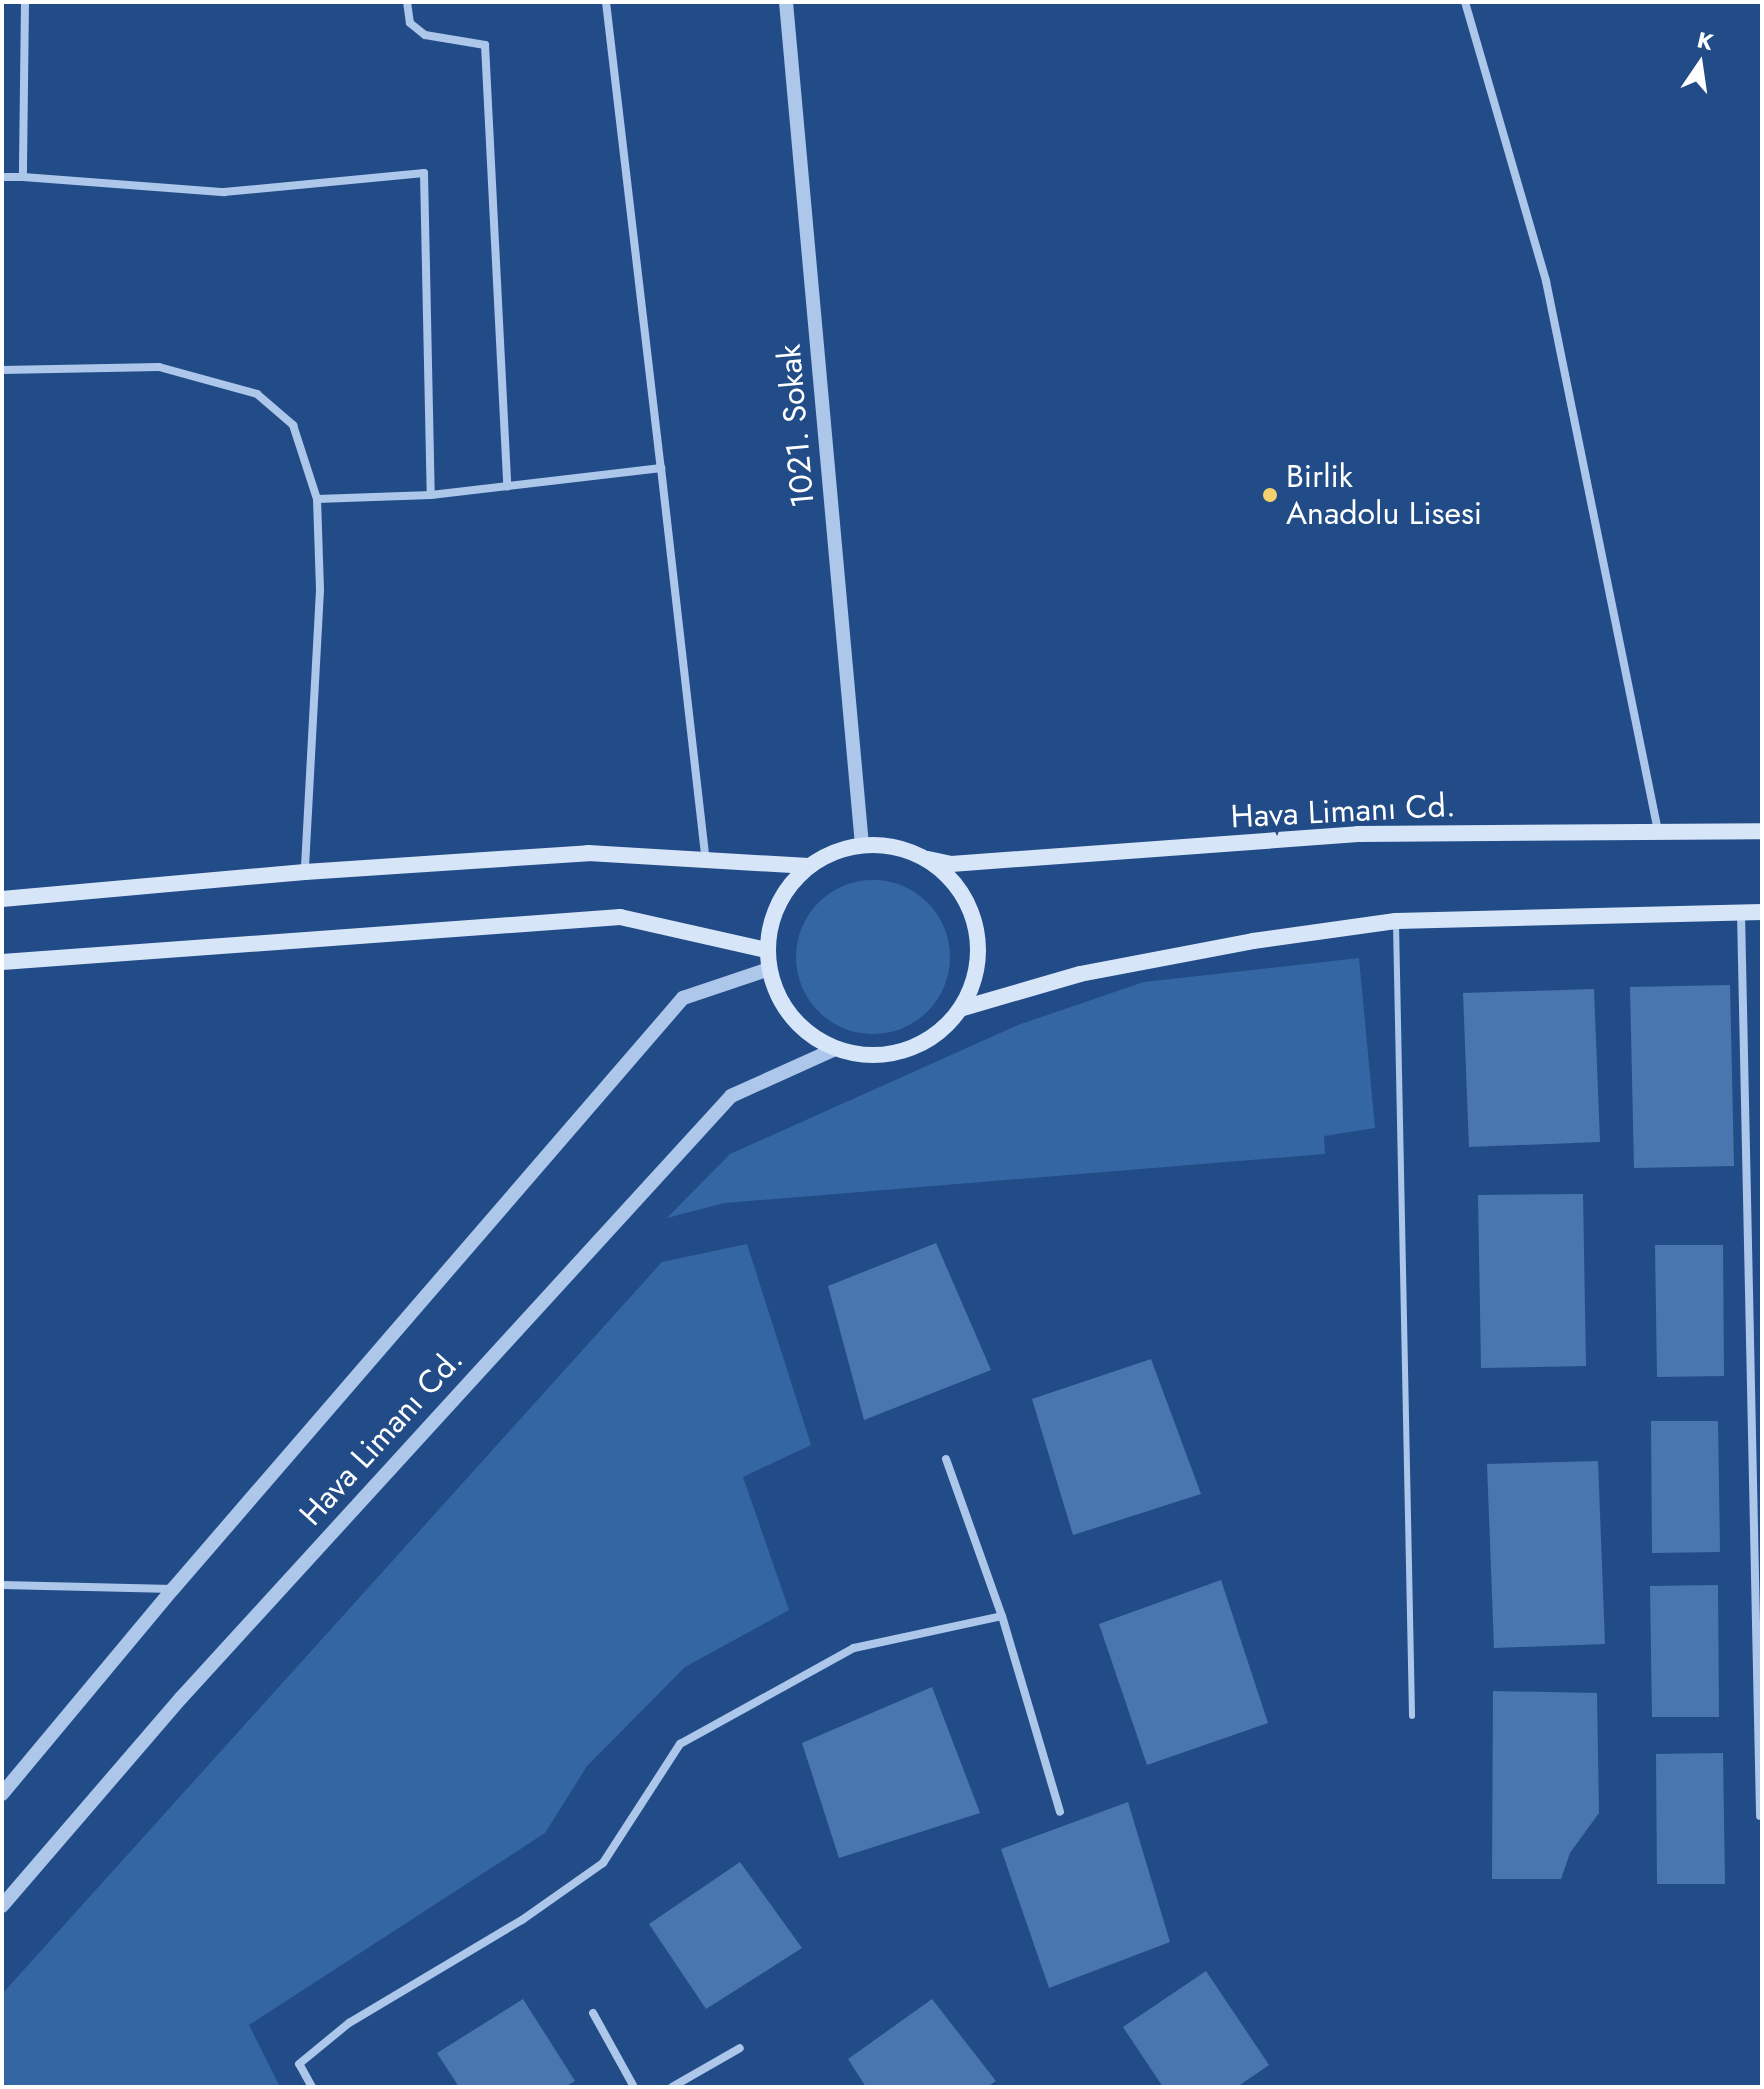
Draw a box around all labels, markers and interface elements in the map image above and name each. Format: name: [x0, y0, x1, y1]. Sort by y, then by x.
text: K: [1694, 23, 1716, 58]
north arrow: [1660, 24, 1740, 104]
street label: 1021. Sokak: [770, 343, 822, 509]
place label: Birlik Anadolu Lisesi: [1286, 458, 1482, 533]
marker: Birlik Anadolu Lisesi: [1261, 486, 1279, 504]
street label: Hava Limanı Cd.: [1230, 786, 1456, 836]
street label: Hava Limanı Cd.: [292, 1341, 470, 1533]

